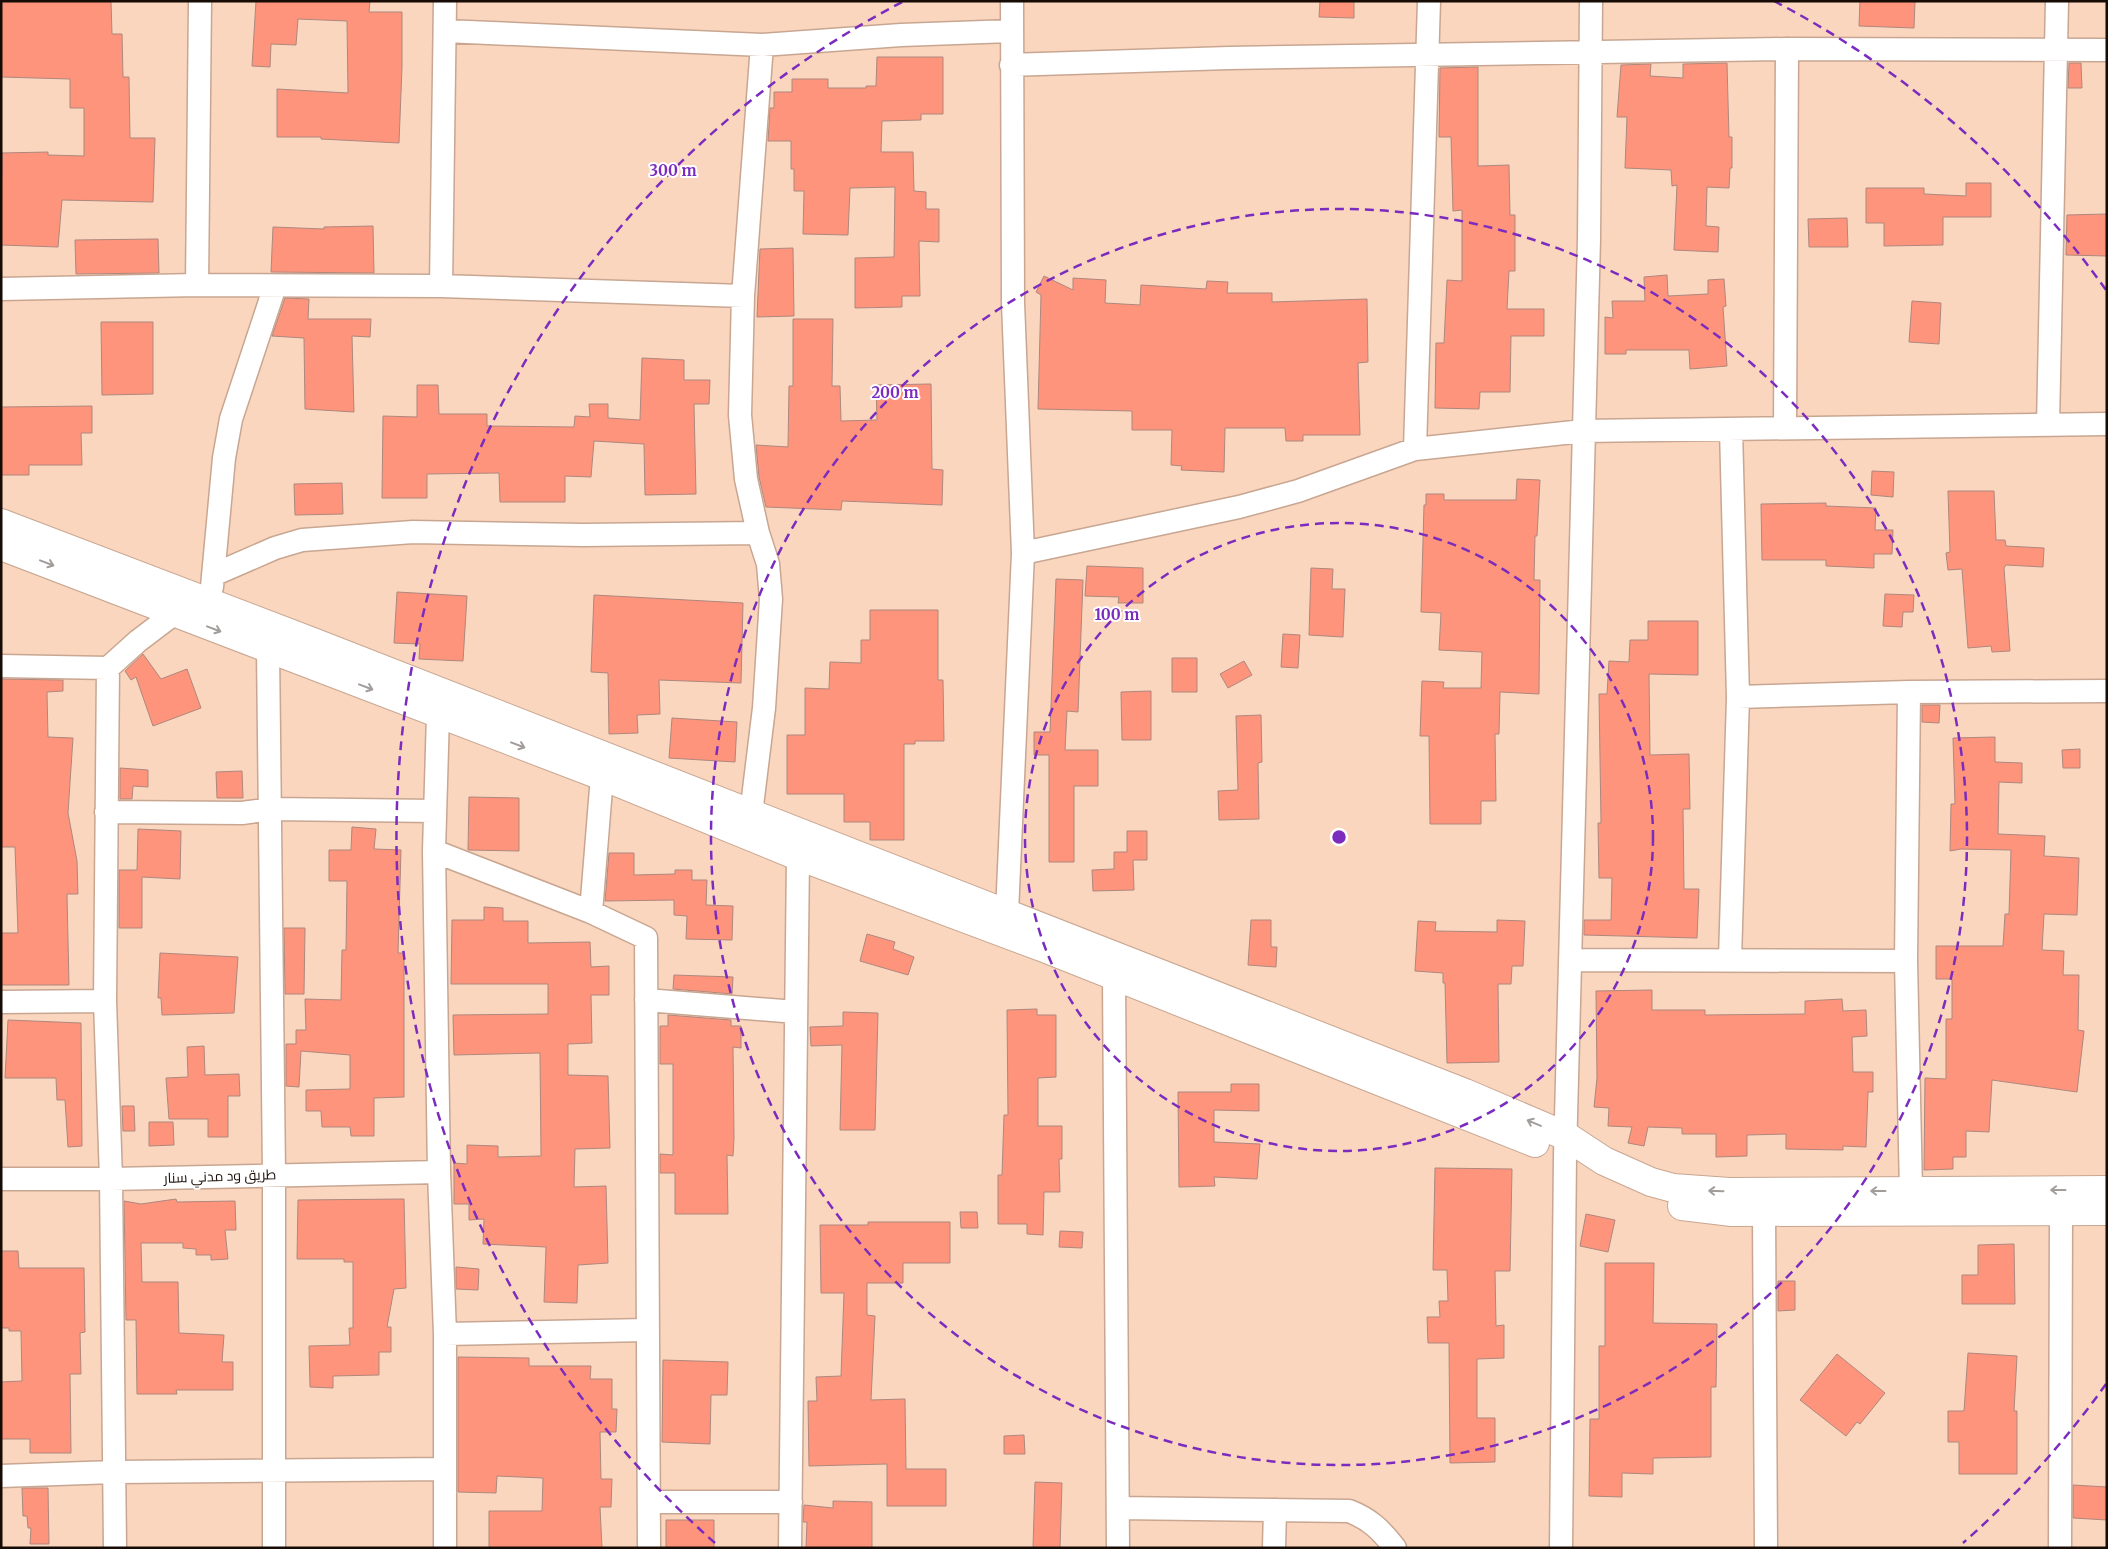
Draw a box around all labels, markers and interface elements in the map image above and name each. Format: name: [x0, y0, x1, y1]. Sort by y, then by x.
text: 300 m: [649, 161, 697, 180]
text: 200 m: [871, 383, 919, 402]
one-way arrow: [39, 559, 54, 569]
text: 100 m: [1095, 605, 1139, 624]
one-way arrow: [207, 625, 222, 634]
one-way arrow: [358, 683, 373, 692]
one-way arrow: [510, 741, 525, 750]
centre of rings: [1330, 828, 1348, 846]
one-way arrow: [1526, 1117, 1541, 1126]
street label: طريق ود مدني سنار: [163, 1165, 277, 1190]
one-way arrow: [2050, 1185, 2066, 1195]
one-way arrow: [1708, 1186, 1724, 1196]
one-way arrow: [1870, 1186, 1886, 1196]

